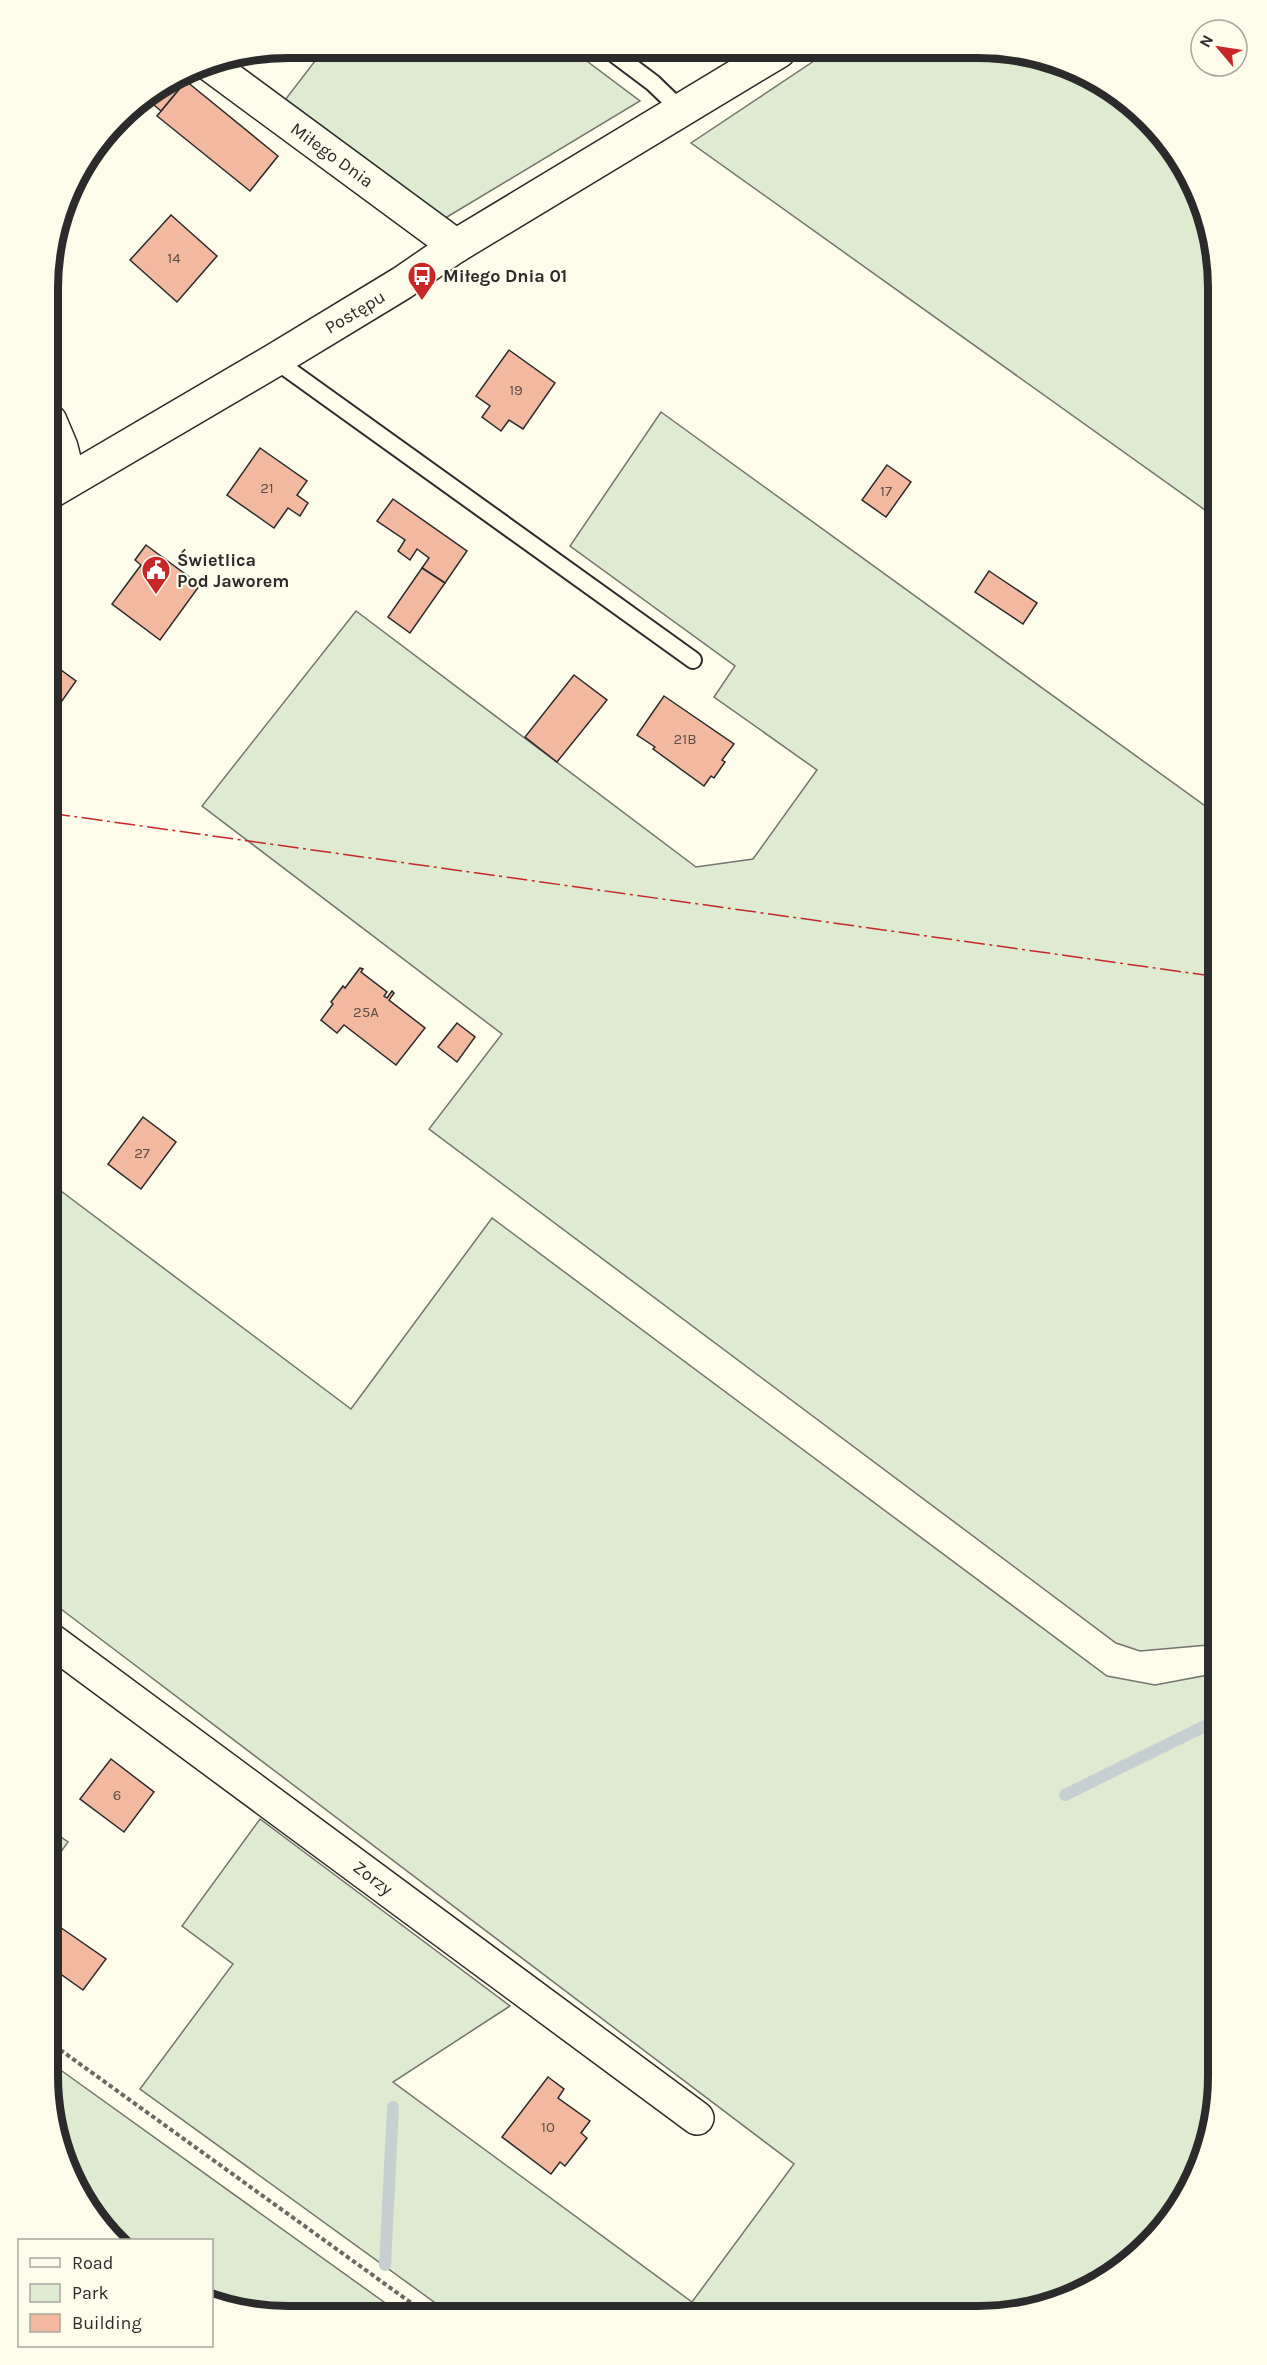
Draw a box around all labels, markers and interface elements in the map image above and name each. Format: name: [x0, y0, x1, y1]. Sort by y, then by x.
north arrow: [1189, 18, 1249, 78]
text: N: [1195, 31, 1217, 51]
street label: Miłego Dnia: [286, 118, 378, 192]
house number: 14: [167, 249, 181, 267]
bus stop icon: Miłego Dnia 01: [406, 260, 438, 302]
place label: Miłego Dnia 01: [443, 265, 567, 287]
street label: Postępu: [321, 285, 389, 339]
house number: 19: [509, 381, 523, 399]
house number: 21: [260, 479, 274, 497]
house number: 17: [880, 482, 892, 500]
place label: Świetlica Pod Jaworem: [177, 548, 289, 592]
public building icon: Świetlica Pod Jaworem: [140, 554, 172, 596]
house number: 21B: [674, 730, 696, 748]
house number: 25A: [353, 1003, 379, 1021]
house number: 27: [134, 1144, 150, 1162]
house number: 6: [113, 1786, 121, 1804]
street label: Zorzy: [349, 1856, 398, 1900]
house number: 10: [541, 2118, 555, 2136]
legend: [18, 2239, 213, 2347]
text: Road: [72, 2252, 113, 2274]
text: Park: [72, 2282, 109, 2304]
text: Building: [72, 2312, 142, 2334]

